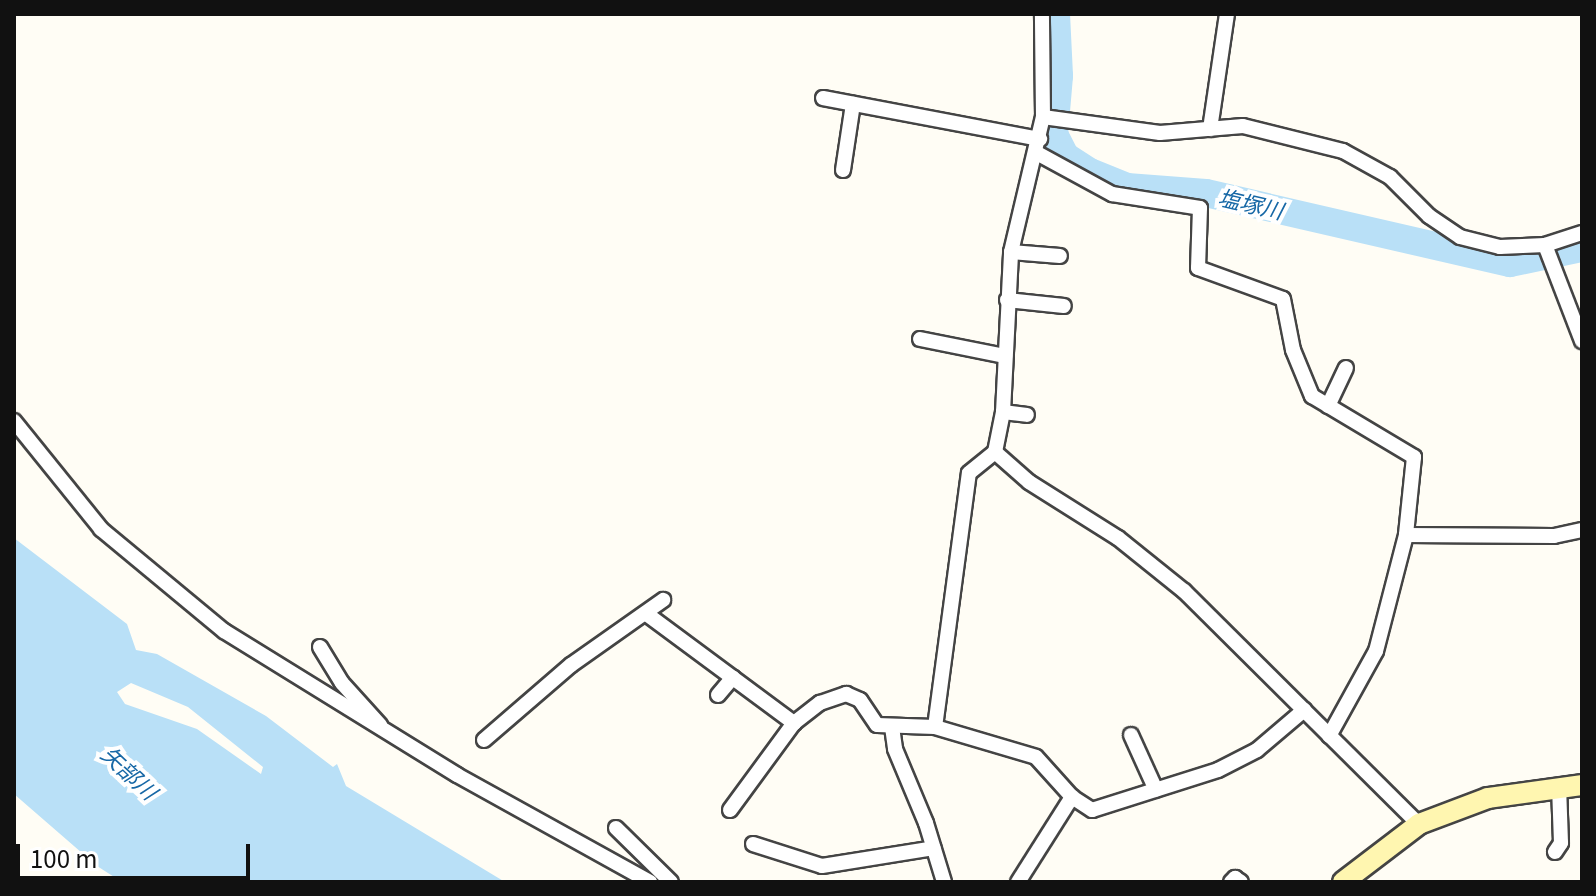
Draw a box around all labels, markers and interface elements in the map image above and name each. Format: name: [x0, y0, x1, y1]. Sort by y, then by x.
water label: 塩塚川: [1216, 183, 1286, 223]
water label: 矢部川: [97, 740, 163, 804]
scale bar: [20, 828, 254, 878]
text: 100 m: [30, 840, 98, 875]

